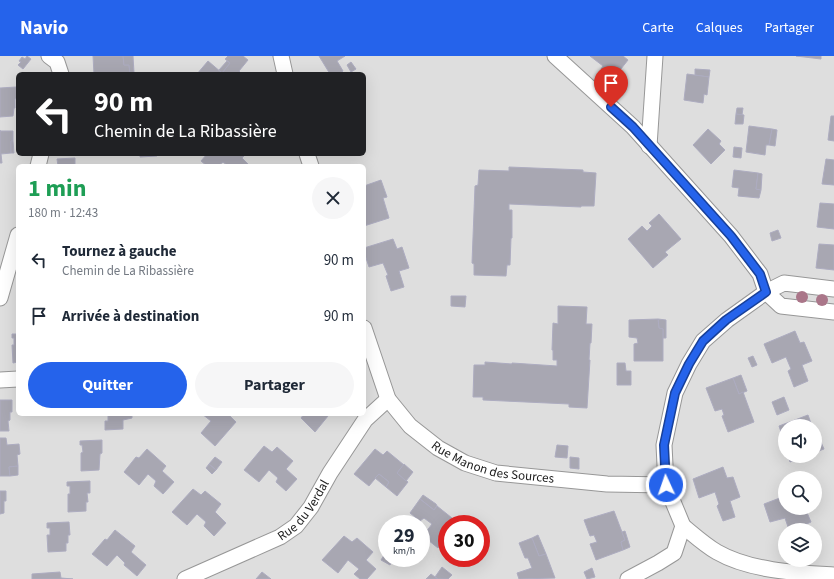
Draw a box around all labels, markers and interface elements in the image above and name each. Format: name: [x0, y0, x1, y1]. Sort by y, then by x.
text: Navio: [20, 15, 68, 42]
text: Carte: [642, 18, 674, 38]
text: Calques: [696, 18, 743, 38]
text: Partager: [765, 18, 814, 38]
pin: [594, 66, 628, 107]
icon: arrive: [600, 72, 622, 94]
text: 90 m: [94, 82, 153, 122]
icon: left: [28, 88, 80, 140]
text: Chemin de La Ribassière: [94, 119, 277, 144]
text: 1 min: [28, 171, 86, 206]
button: close: [312, 177, 354, 219]
text: 180 m · 12:43: [28, 204, 98, 222]
text: Tournez à gauche: [62, 241, 177, 262]
icon: left: [28, 249, 50, 271]
text: 90 m: [324, 250, 354, 271]
text: Chemin de La Ribassière: [62, 262, 194, 280]
icon: arrive: [28, 305, 50, 327]
text: Arrivée à destination: [62, 306, 199, 327]
text: 90 m: [324, 306, 354, 327]
button: Quitter: [28, 362, 187, 408]
button: Partager: [195, 362, 354, 408]
map controls: [778, 419, 822, 567]
button: sound: [778, 419, 822, 463]
street label: Rue Manon des Sources: [427, 437, 555, 488]
position arrow: [645, 464, 687, 506]
button: search: [778, 471, 822, 515]
street label: Rue du Verdal: [274, 476, 333, 545]
speed limit sign: 30: [438, 515, 490, 567]
text: 29: [393, 522, 415, 550]
button: layers: [778, 523, 822, 567]
text: km/h: [393, 544, 415, 558]

